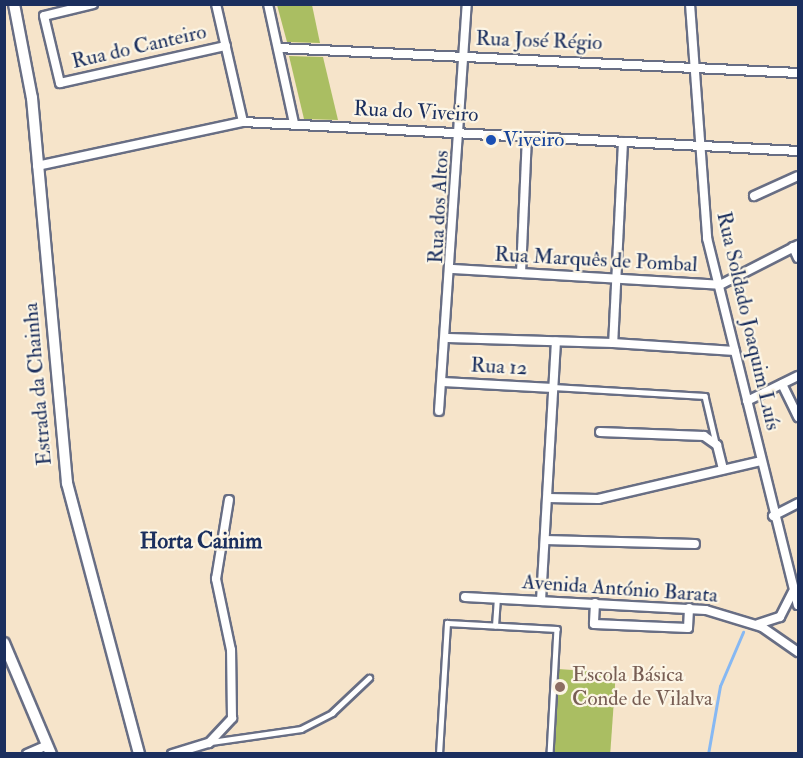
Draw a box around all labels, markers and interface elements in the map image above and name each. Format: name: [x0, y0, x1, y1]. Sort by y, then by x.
street label: Rua do Canteiro: [69, 19, 209, 75]
street label: Rua José Régio: [475, 26, 603, 56]
street label: Rua do Viveiro: [353, 96, 479, 128]
place label: Viveiro: [503, 127, 564, 153]
marker: Viveiro: [484, 133, 498, 147]
street label: Rua dos Altos: [423, 150, 455, 264]
street label: Rua Soldado Joaquim Luís: [711, 209, 785, 433]
street label: Rua Marquês de Pombal: [494, 242, 698, 278]
street label: Estrada da Chainha: [18, 301, 58, 467]
street label: Rua 12: [470, 353, 528, 381]
district label: Horta Cainim: [140, 529, 262, 555]
street label: Avenida António Barata: [521, 570, 719, 608]
place label: Escola Básica Conde de Vilalva: [572, 662, 713, 712]
marker: Escola Básica Conde de Vilalva: [553, 680, 567, 694]

